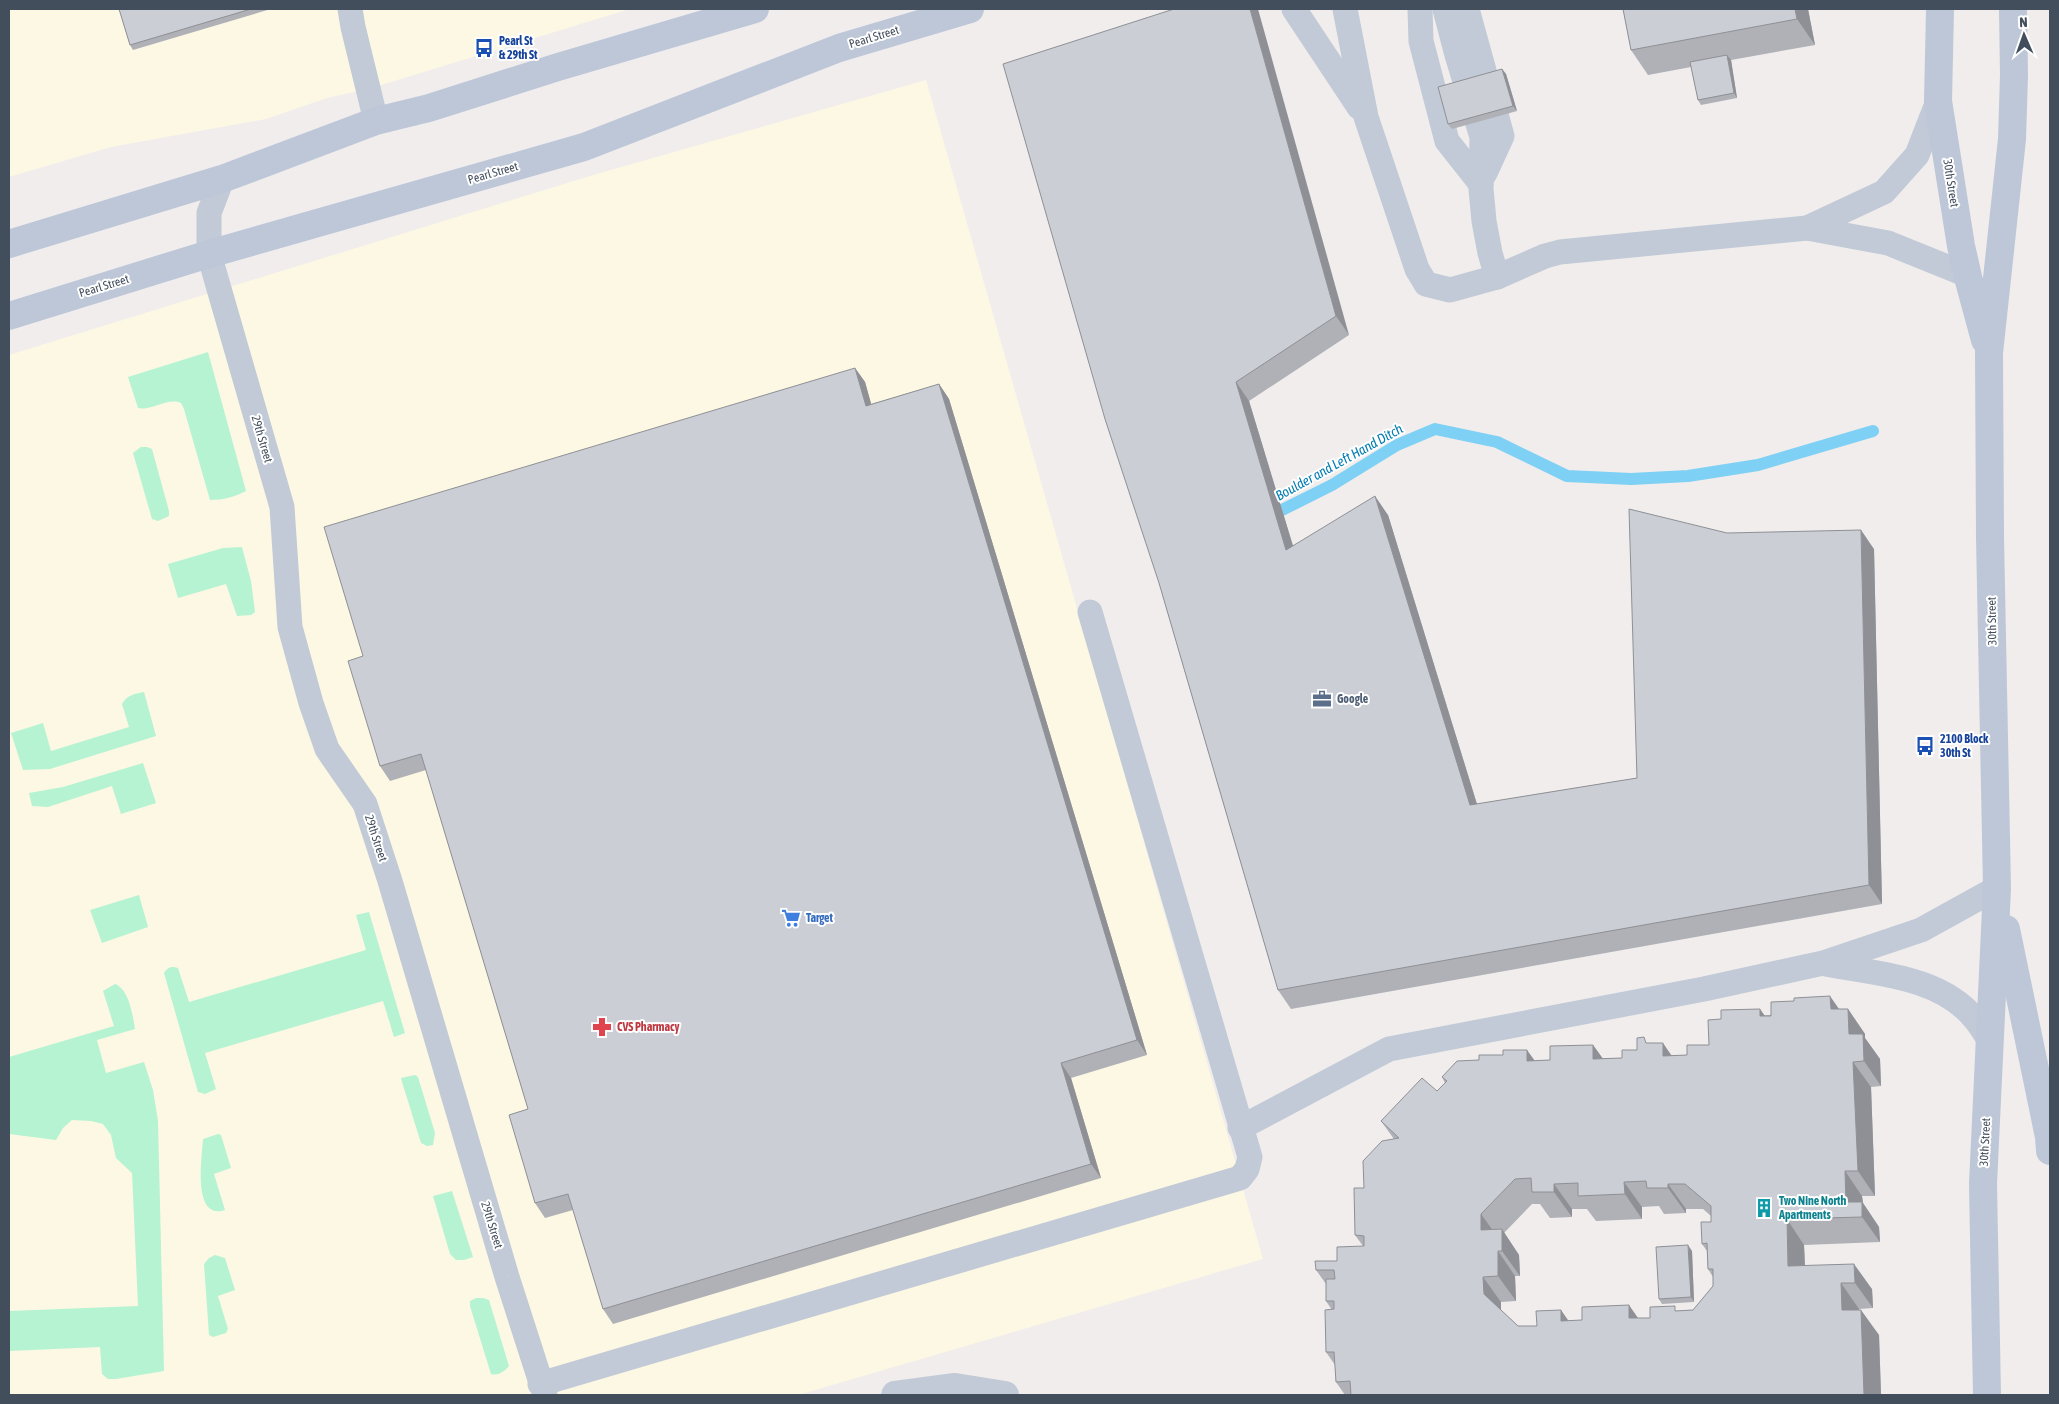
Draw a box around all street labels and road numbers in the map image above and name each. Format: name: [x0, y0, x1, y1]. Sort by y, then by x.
street label: Pearl Street: [847, 23, 901, 51]
street label: 30th Street: [1940, 158, 1962, 209]
street label: Pearl Street: [466, 159, 520, 187]
street label: Pearl Street: [77, 272, 131, 300]
street label: 29th Street: [249, 414, 276, 465]
street label: 30th Street: [1985, 596, 1999, 645]
street label: 29th Street: [362, 813, 390, 864]
street label: 30th Street: [1977, 1117, 1993, 1167]
street label: 29th Street: [478, 1200, 506, 1251]

